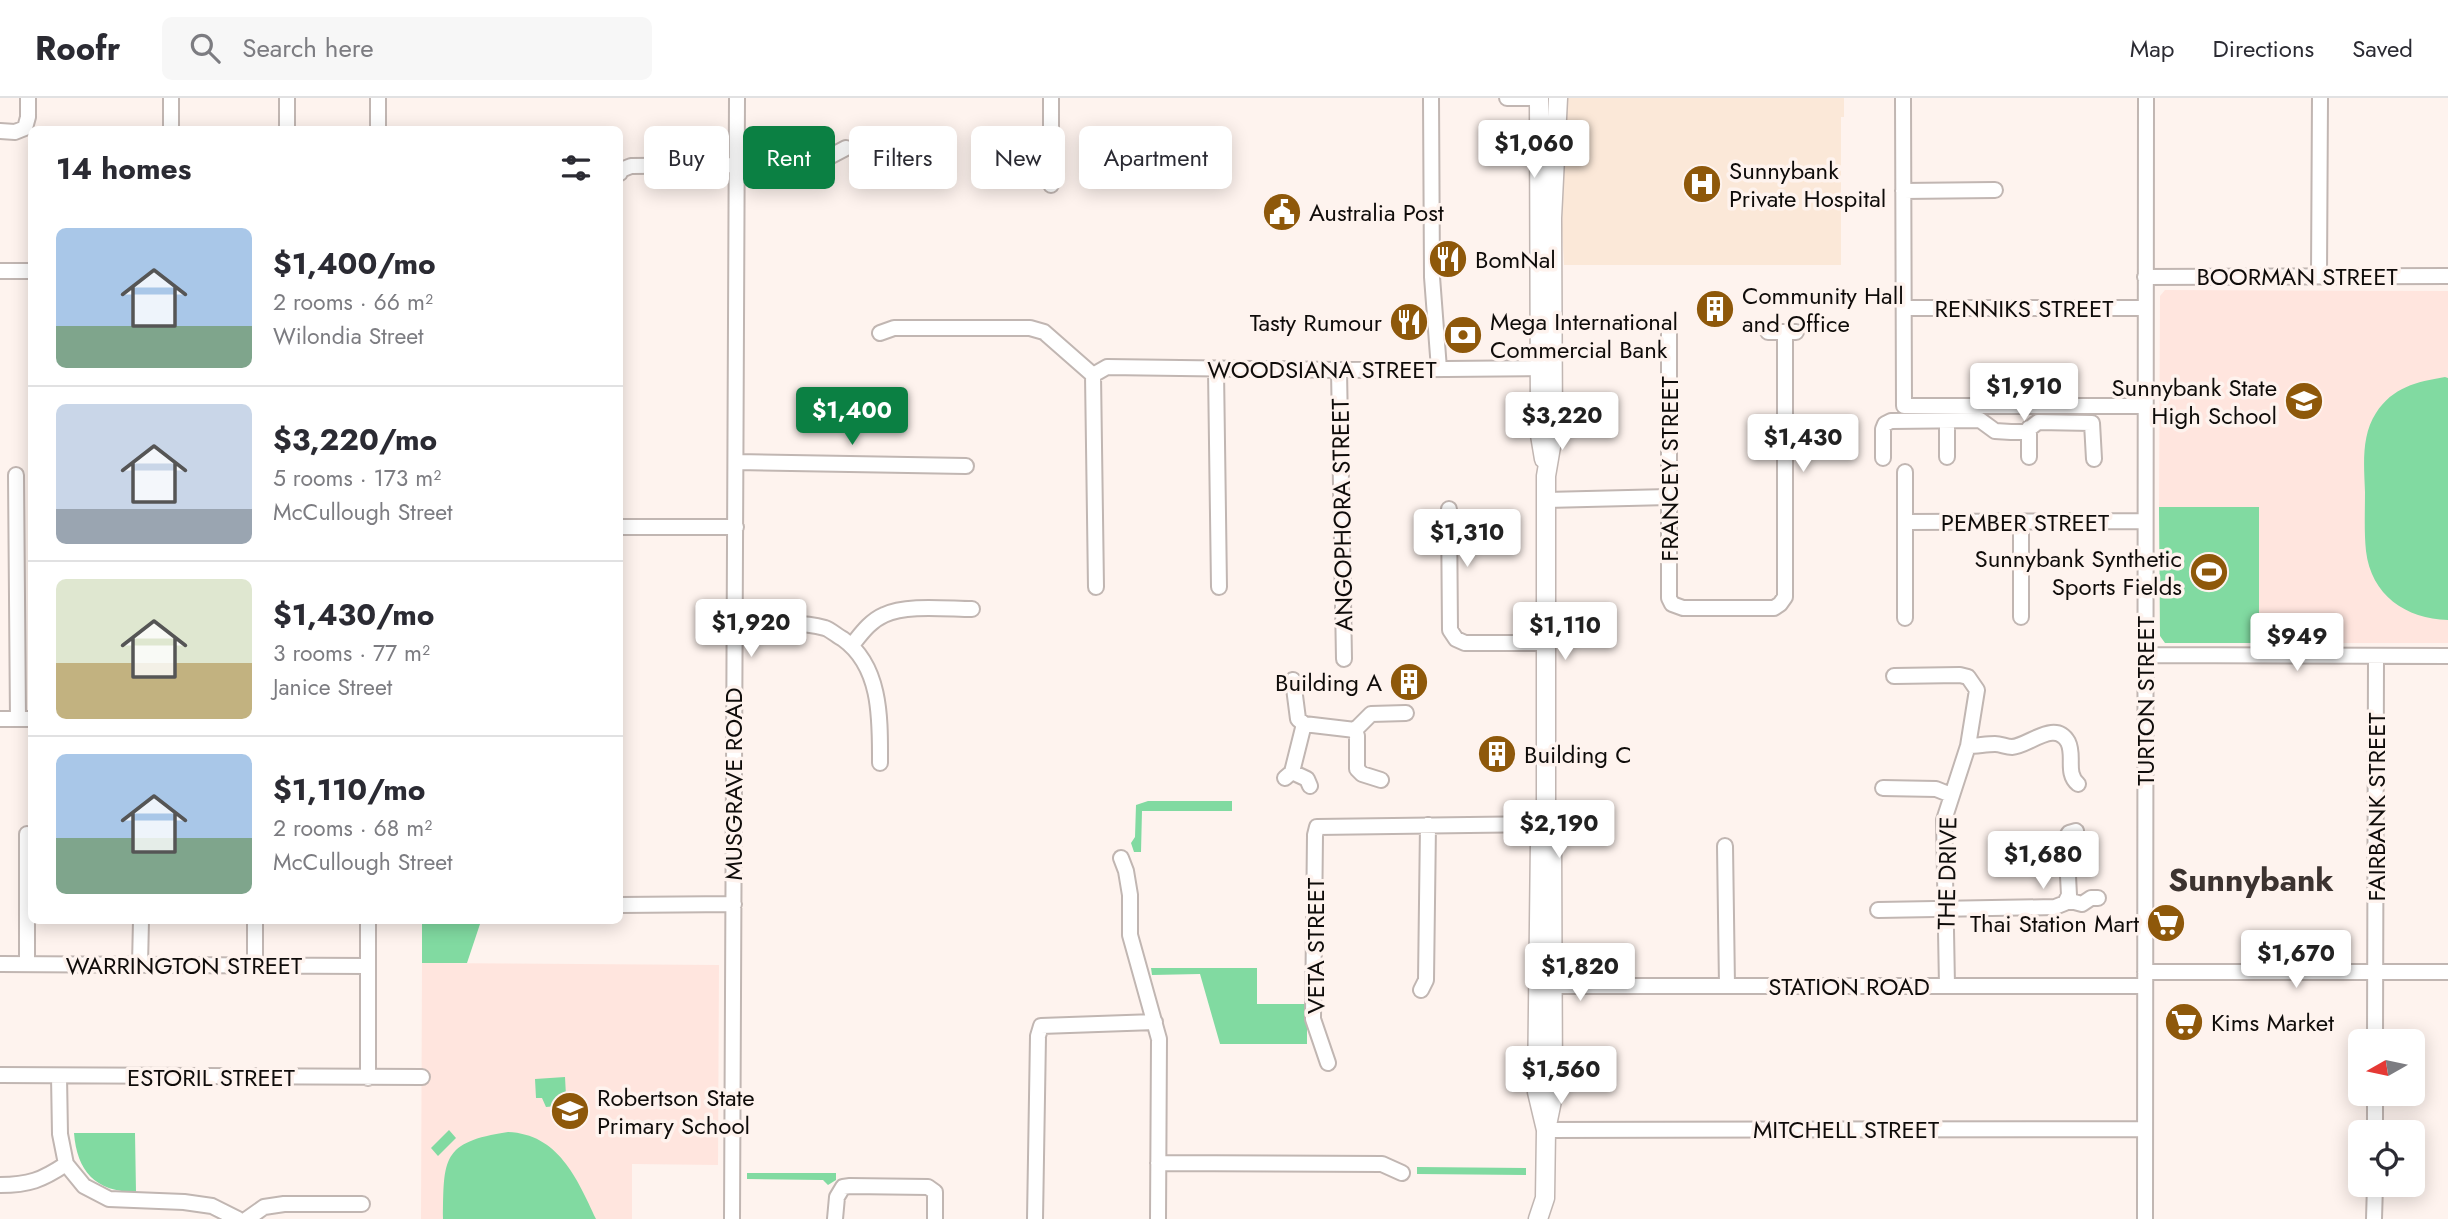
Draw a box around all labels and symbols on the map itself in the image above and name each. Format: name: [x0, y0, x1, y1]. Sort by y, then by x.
pin: $1,060: [1477, 120, 1591, 180]
place label: Sunnybank Private Hospital: [1729, 153, 1886, 216]
hospital icon: Sunnybank Private Hospital: [1681, 163, 1723, 205]
public building icon: Australia Post: [1261, 191, 1303, 233]
place label: Australia Post: [1309, 195, 1444, 230]
restaurant icon: BomNal: [1427, 238, 1469, 280]
place label: BomNal: [1475, 242, 1556, 277]
street label: BOORMAN STREET: [2196, 259, 2398, 294]
place label: Community Hall and Office: [1742, 278, 1904, 341]
building icon: Community Hall and Office: [1694, 288, 1736, 330]
street label: RENNIKS STREET: [1935, 291, 2113, 326]
restaurant icon: Tasty Rumour: [1388, 301, 1430, 343]
place label: Mega International Commercial Bank: [1490, 304, 1678, 367]
place label: Tasty Rumour: [1250, 305, 1383, 340]
bank icon: Mega International Commercial Bank: [1442, 314, 1484, 356]
street label: WOODSIANA STREET: [1207, 352, 1437, 387]
pin: $1,910: [1967, 364, 2081, 423]
place label: Sunnybank State High School: [2111, 370, 2277, 433]
street label: FRANCEY STREET: [1652, 376, 1687, 562]
school or university icon: Sunnybank State High School: [2283, 380, 2325, 422]
pin: $1,400: [795, 388, 909, 447]
pin: $3,220: [1505, 392, 1619, 452]
street label: ANGOPHORA STREET: [1322, 398, 1362, 632]
pin: $1,430: [1746, 414, 1860, 474]
street label: PEMBER STREET: [1941, 505, 2109, 540]
pin: $1,310: [1410, 510, 1524, 569]
place label: Sunnybank Synthetic Sports Fields: [1975, 541, 2182, 604]
sports icon: Sunnybank Synthetic Sports Fields: [2188, 551, 2230, 593]
pin: $1,920: [694, 600, 808, 659]
pin: $1,110: [1508, 602, 1622, 662]
pin: $949: [2256, 614, 2338, 673]
street label: TURTON STREET: [2128, 616, 2163, 786]
building icon: Building A: [1388, 661, 1430, 703]
place label: Building A: [1275, 665, 1382, 700]
street label: MUSGRAVE ROAD: [716, 687, 751, 881]
street label: FAIRBANK STREET: [2359, 712, 2394, 902]
building icon: Building C: [1476, 733, 1518, 775]
place label: Building C: [1524, 737, 1632, 772]
pin: $2,190: [1502, 800, 1616, 860]
street label: THE DRIVE: [1929, 816, 1965, 930]
pin: $1,680: [1986, 832, 2100, 891]
district label: Sunnybank: [2168, 857, 2334, 903]
street label: VETA STREET: [1298, 878, 1333, 1014]
supermarket icon: Thai Station Mart: [2145, 902, 2187, 944]
place label: Thai Station Mart: [1970, 906, 2139, 941]
pin: $1,670: [2239, 930, 2353, 990]
pin: $1,820: [1523, 944, 1637, 1003]
street label: WARRINGTON STREET: [66, 948, 302, 983]
street label: STATION ROAD: [1768, 969, 1930, 1004]
supermarket icon: Kims Market: [2163, 1001, 2205, 1043]
place label: Kims Market: [2211, 1005, 2334, 1040]
north arrow: [2348, 1029, 2426, 1106]
pin: $1,560: [1504, 1046, 1618, 1106]
street label: ESTORIL STREET: [127, 1060, 295, 1095]
place label: Robertson State Primary School: [597, 1080, 755, 1143]
school or university icon: Robertson State Primary School: [549, 1090, 591, 1132]
street label: MITCHELL STREET: [1753, 1112, 1939, 1147]

